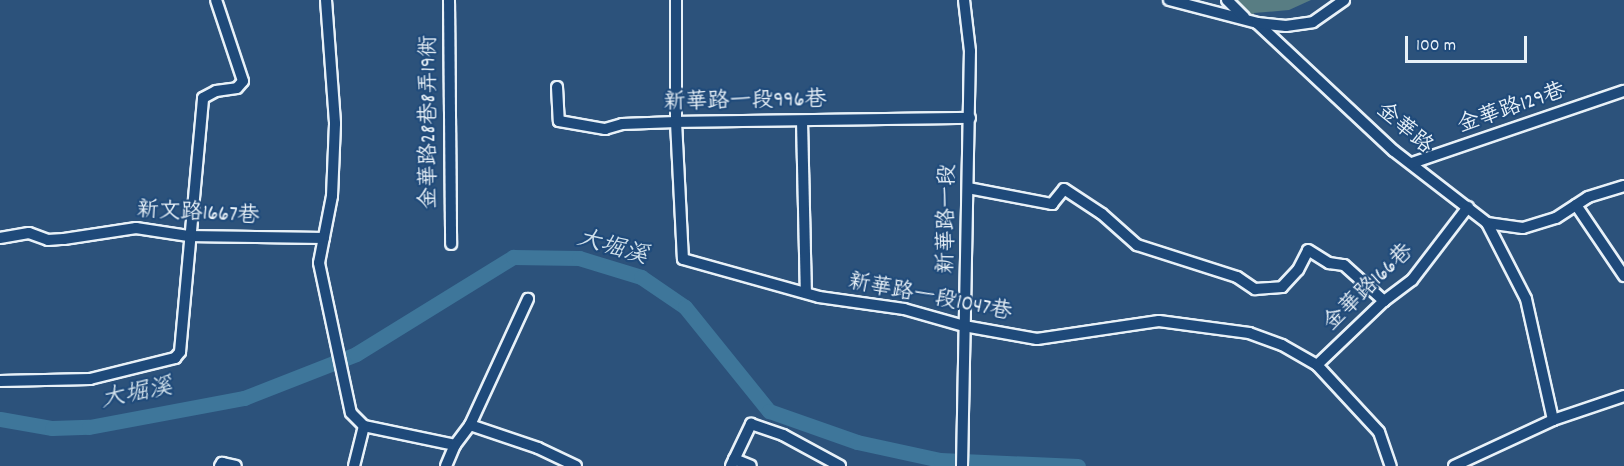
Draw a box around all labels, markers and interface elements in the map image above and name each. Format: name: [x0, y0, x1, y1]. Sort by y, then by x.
scale bar: [1408, 24, 1530, 62]
text: 100 m: [1416, 34, 1456, 59]
street label: 金華路28巷8弄19衖: [417, 35, 443, 209]
street label: 金華路129巷: [1455, 78, 1569, 140]
street label: 新華路一段996巷: [663, 87, 827, 117]
street label: 金華路: [1370, 98, 1438, 160]
street label: 新華路一段: [934, 164, 962, 274]
street label: 新文路1667巷: [136, 198, 260, 230]
water label: 大堀溪: [573, 225, 651, 273]
street label: 金華路166巷: [1319, 239, 1419, 337]
street label: 新華路一段1047巷: [846, 269, 1014, 327]
water label: 大堀溪: [99, 374, 175, 416]

